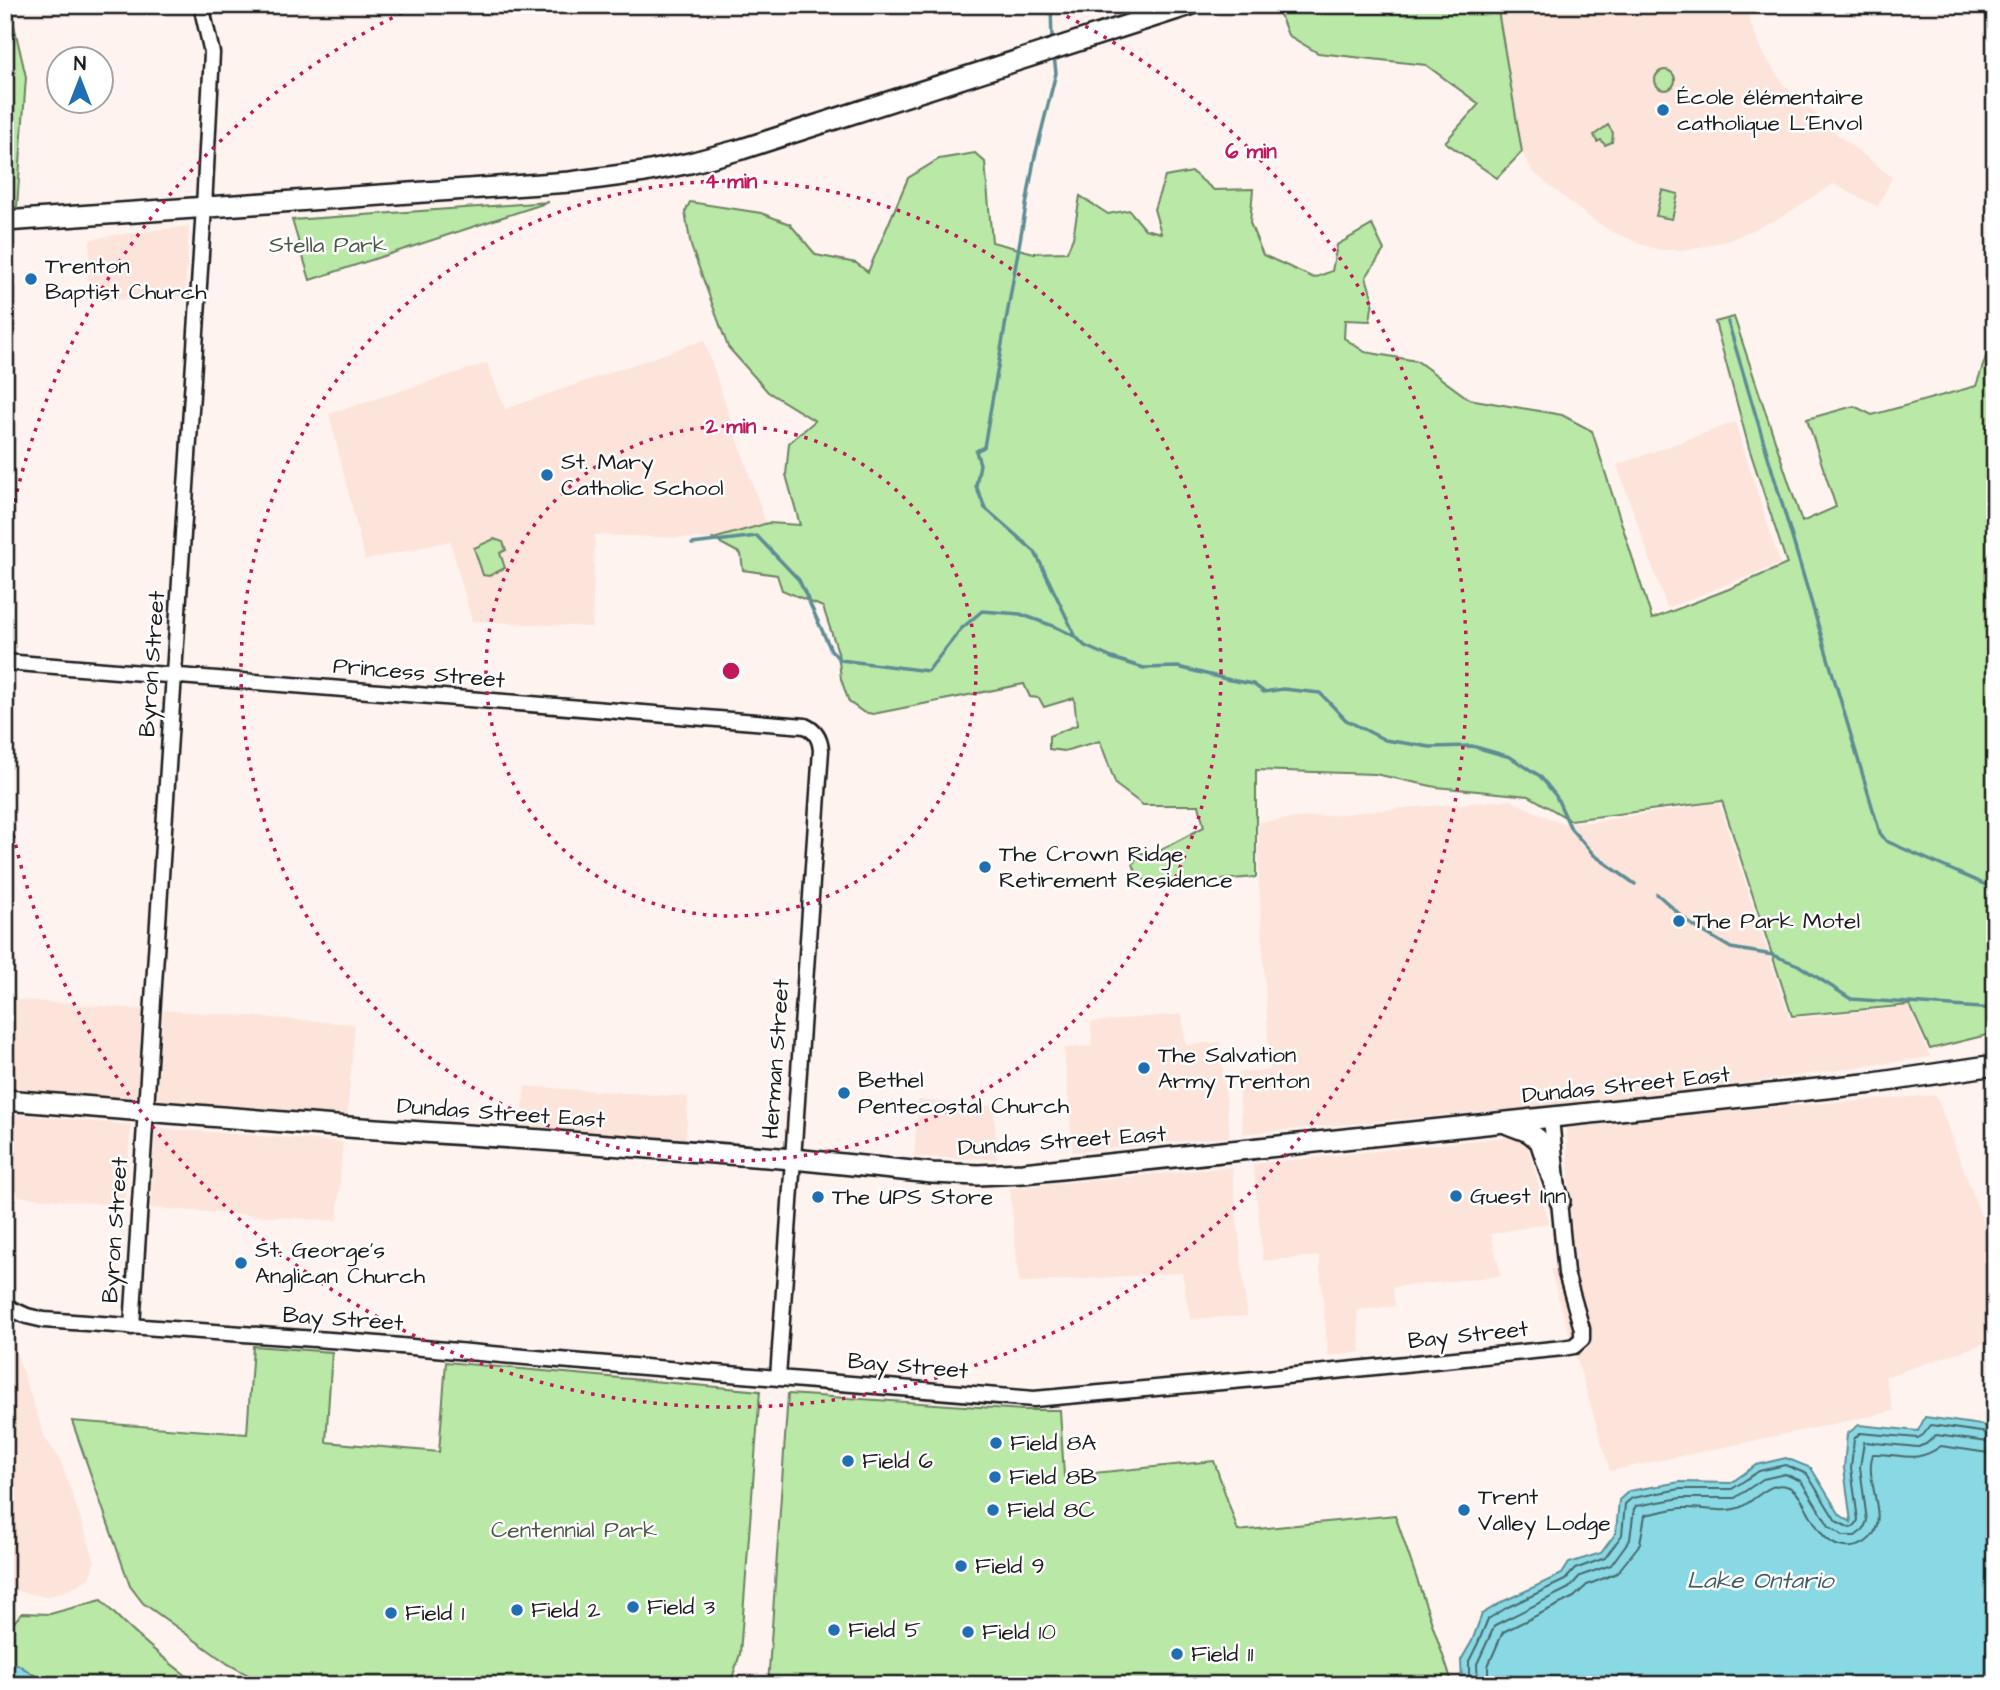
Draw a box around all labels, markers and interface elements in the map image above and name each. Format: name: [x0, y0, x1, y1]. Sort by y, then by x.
north arrow: [46, 46, 116, 116]
text: N: [74, 51, 86, 78]
place label: École élémentaire catholique L'Envol: [1677, 81, 1863, 139]
marker: École élémentaire catholique L'Envol: [1655, 102, 1671, 118]
text: 6 min: [1225, 137, 1277, 166]
text: 4 min: [705, 167, 758, 196]
park label: Stella Park: [269, 229, 387, 261]
place label: Trenton Baptist Church: [45, 250, 207, 308]
marker: Trenton Baptist Church: [23, 271, 39, 287]
text: 2 min: [705, 412, 757, 441]
place label: St. Mary Catholic School: [561, 446, 724, 504]
marker: St. Mary Catholic School: [539, 467, 555, 483]
street label: Byron Street: [131, 589, 174, 738]
street label: Princess Street: [332, 650, 507, 697]
centre of rings: [719, 659, 743, 683]
place label: The Crown Ridge Retirement Residence: [999, 838, 1233, 896]
marker: The Crown Ridge Retirement Residence: [977, 859, 993, 875]
place label: The Park Motel: [1693, 905, 1860, 937]
marker: The Park Motel: [1671, 913, 1687, 929]
street label: Herman Street: [754, 977, 798, 1140]
place label: The Salvation Army Trenton: [1158, 1039, 1310, 1098]
street label: Dundas Street East: [1521, 1058, 1732, 1112]
marker: The Salvation Army Trenton: [1136, 1060, 1152, 1076]
place label: Bethel Pentecostal Church: [858, 1064, 1070, 1122]
marker: Bethel Pentecostal Church: [836, 1085, 852, 1101]
street label: Dundas Street East: [396, 1090, 607, 1136]
street label: Dundas Street East: [957, 1118, 1168, 1164]
street label: Byron Street: [94, 1155, 137, 1304]
place label: Guest Inn: [1470, 1180, 1567, 1212]
place label: The UPS Store: [832, 1181, 993, 1213]
marker: Guest Inn: [1448, 1188, 1464, 1204]
marker: The UPS Store: [810, 1189, 826, 1205]
place label: St. George's Anglican Church: [255, 1234, 426, 1293]
marker: St. George's Anglican Church: [233, 1255, 249, 1271]
street label: Bay Street: [282, 1299, 405, 1340]
street label: Bay Street: [1406, 1313, 1531, 1358]
street label: Bay Street: [846, 1345, 970, 1388]
place label: Field 8A: [1010, 1427, 1096, 1459]
marker: Field 8A: [988, 1435, 1004, 1451]
place label: Field 6: [862, 1445, 933, 1477]
marker: Field 6: [840, 1453, 856, 1469]
place label: Field 8B: [1009, 1461, 1097, 1493]
marker: Field 8B: [987, 1469, 1003, 1485]
place label: Trent Valley Lodge: [1478, 1481, 1611, 1540]
place label: Field 8C: [1007, 1494, 1095, 1526]
marker: Field 8C: [985, 1502, 1001, 1518]
marker: Trent Valley Lodge: [1456, 1502, 1472, 1518]
park label: Centennial Park: [491, 1514, 657, 1546]
place label: Field 9: [975, 1550, 1045, 1582]
marker: Field 9: [953, 1558, 969, 1574]
water label: Lake Ontario: [1687, 1564, 1835, 1598]
place label: Field 3: [647, 1591, 715, 1623]
place label: Field 2: [531, 1594, 601, 1626]
place label: Field 1: [405, 1597, 464, 1629]
marker: Field 3: [625, 1599, 641, 1615]
marker: Field 2: [509, 1602, 525, 1618]
marker: Field 1: [383, 1605, 399, 1621]
place label: Field 5: [848, 1614, 921, 1646]
place label: Field 10: [982, 1616, 1056, 1648]
marker: Field 5: [826, 1622, 842, 1638]
marker: Field 10: [960, 1624, 976, 1640]
place label: Field 11: [1191, 1638, 1253, 1670]
marker: Field 11: [1169, 1646, 1185, 1662]

